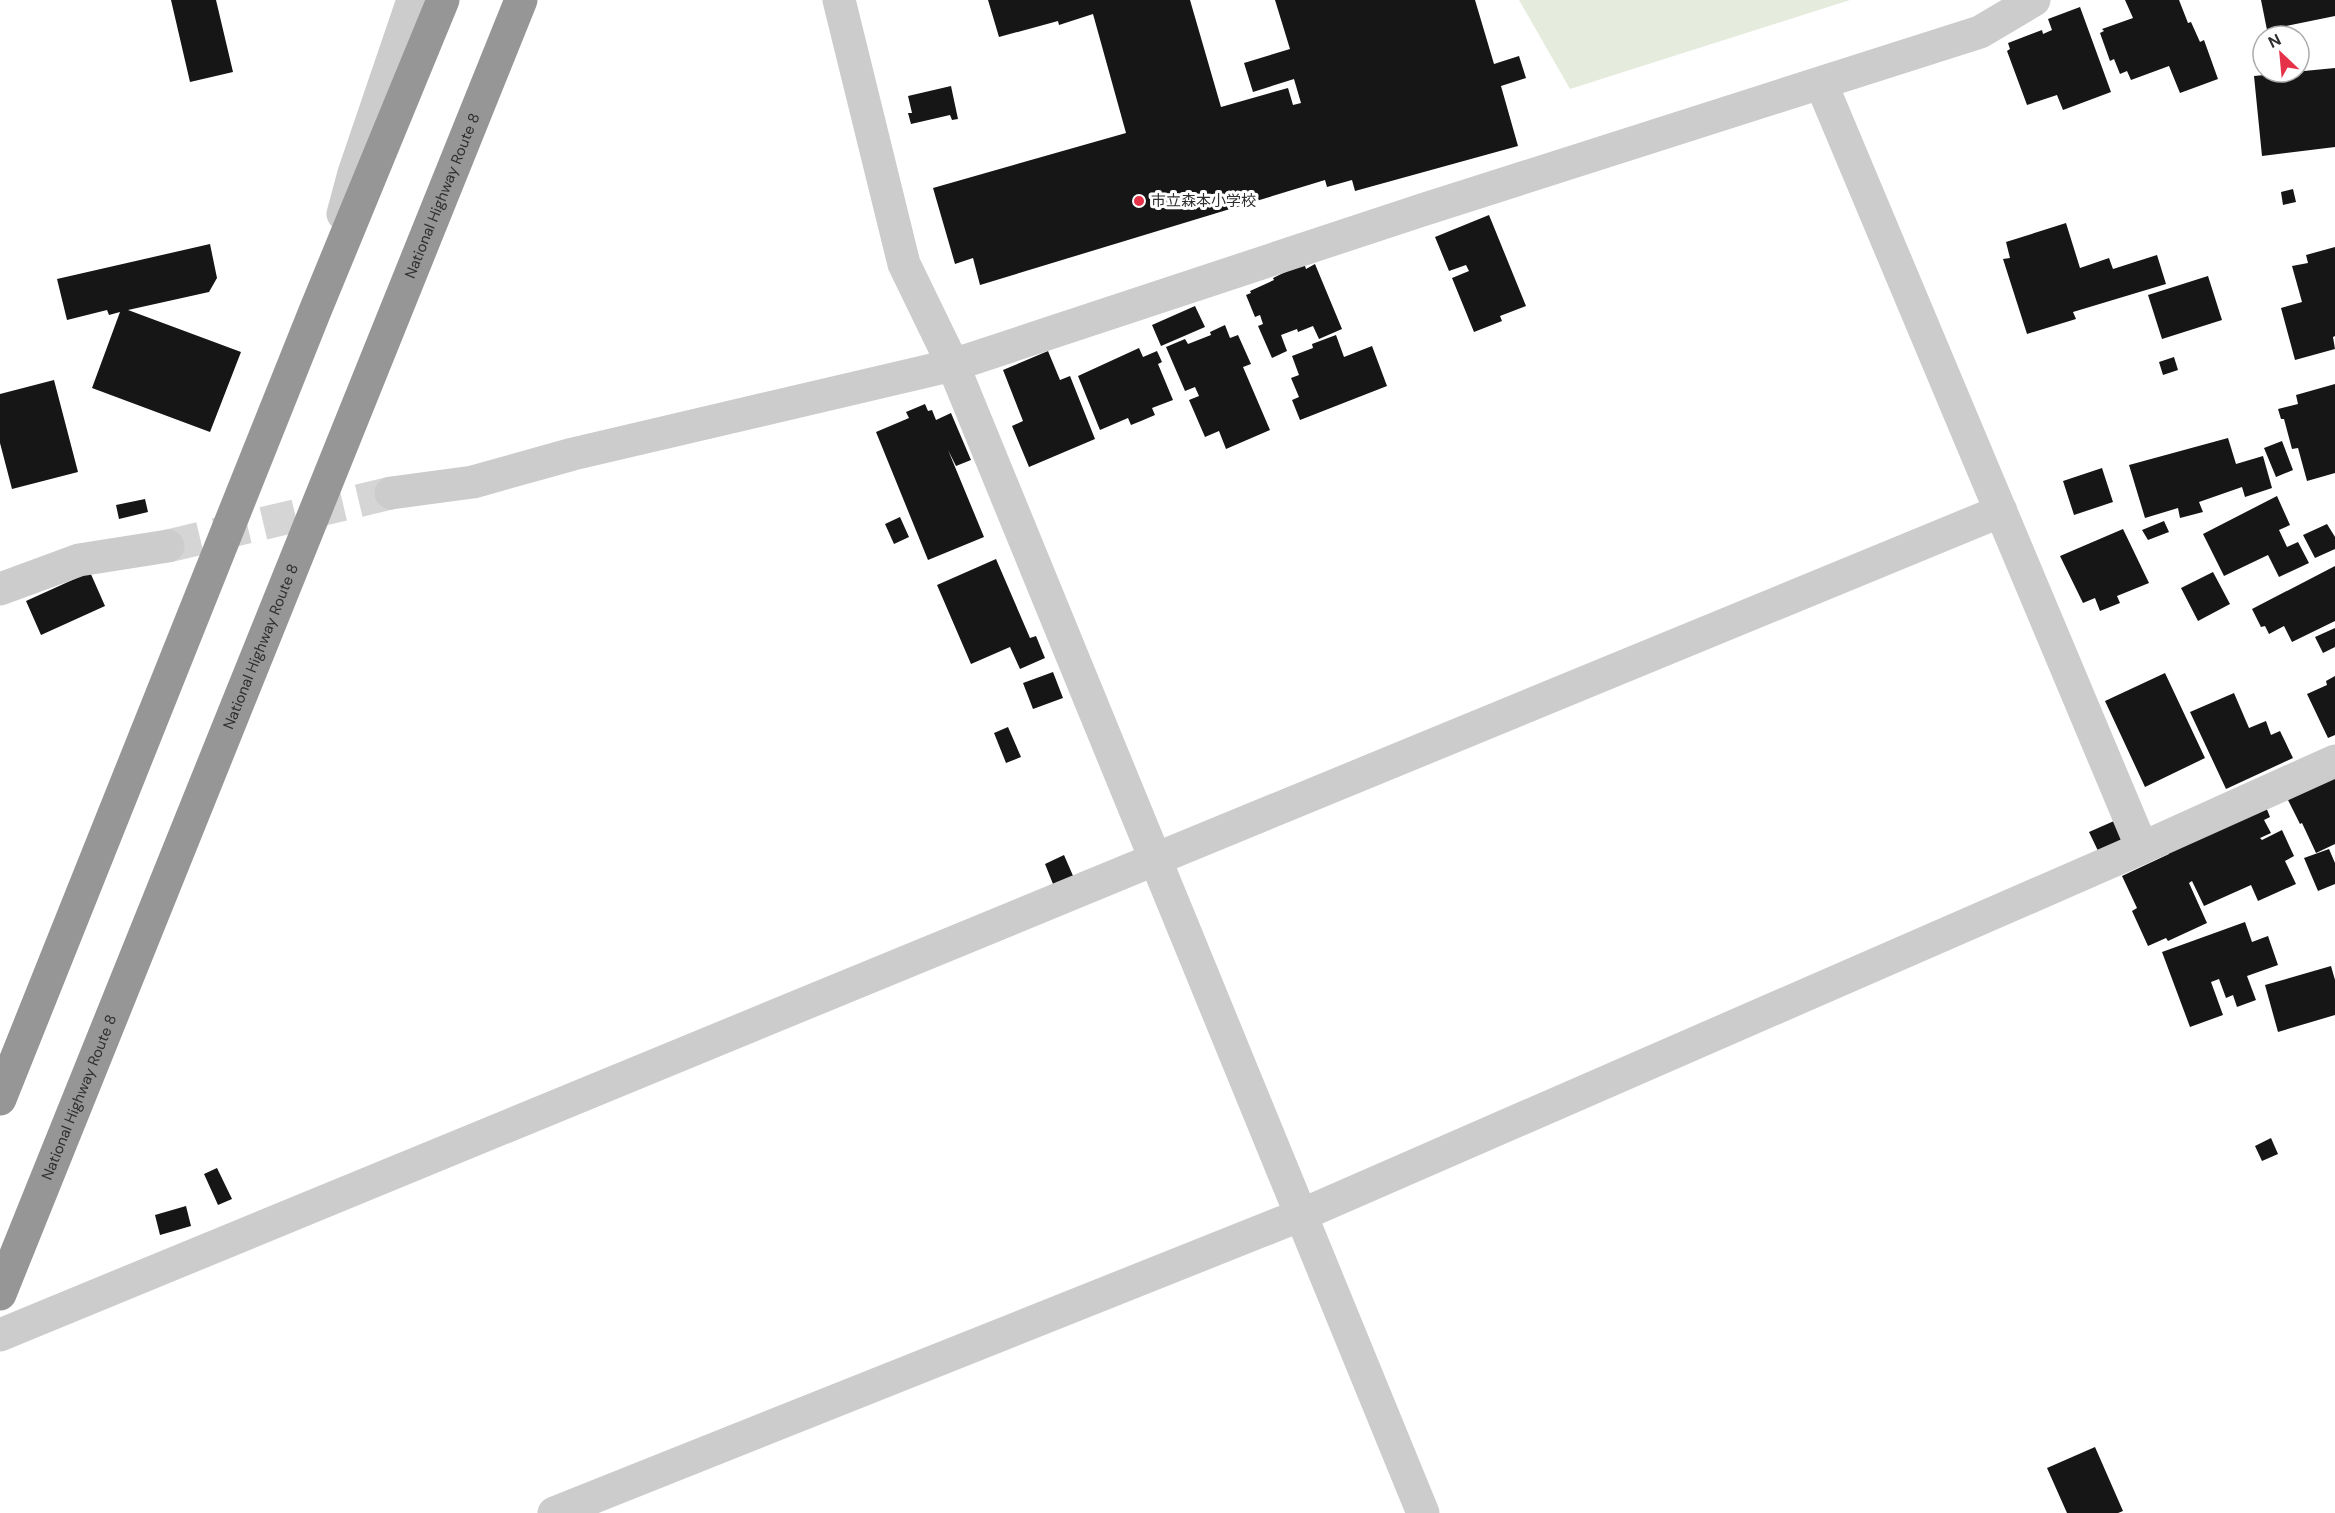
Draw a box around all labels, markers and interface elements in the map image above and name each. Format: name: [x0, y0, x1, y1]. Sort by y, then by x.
north arrow: [2251, 24, 2311, 84]
text: N: [2265, 29, 2284, 53]
street label: National Highway Route 8: [400, 110, 484, 281]
place label: 市立森本小学校: [1151, 191, 1256, 211]
marker: 市立森本小学校: [1132, 194, 1146, 208]
street label: National Highway Route 8: [218, 561, 303, 732]
street label: National Highway Route 8: [37, 1012, 121, 1183]

